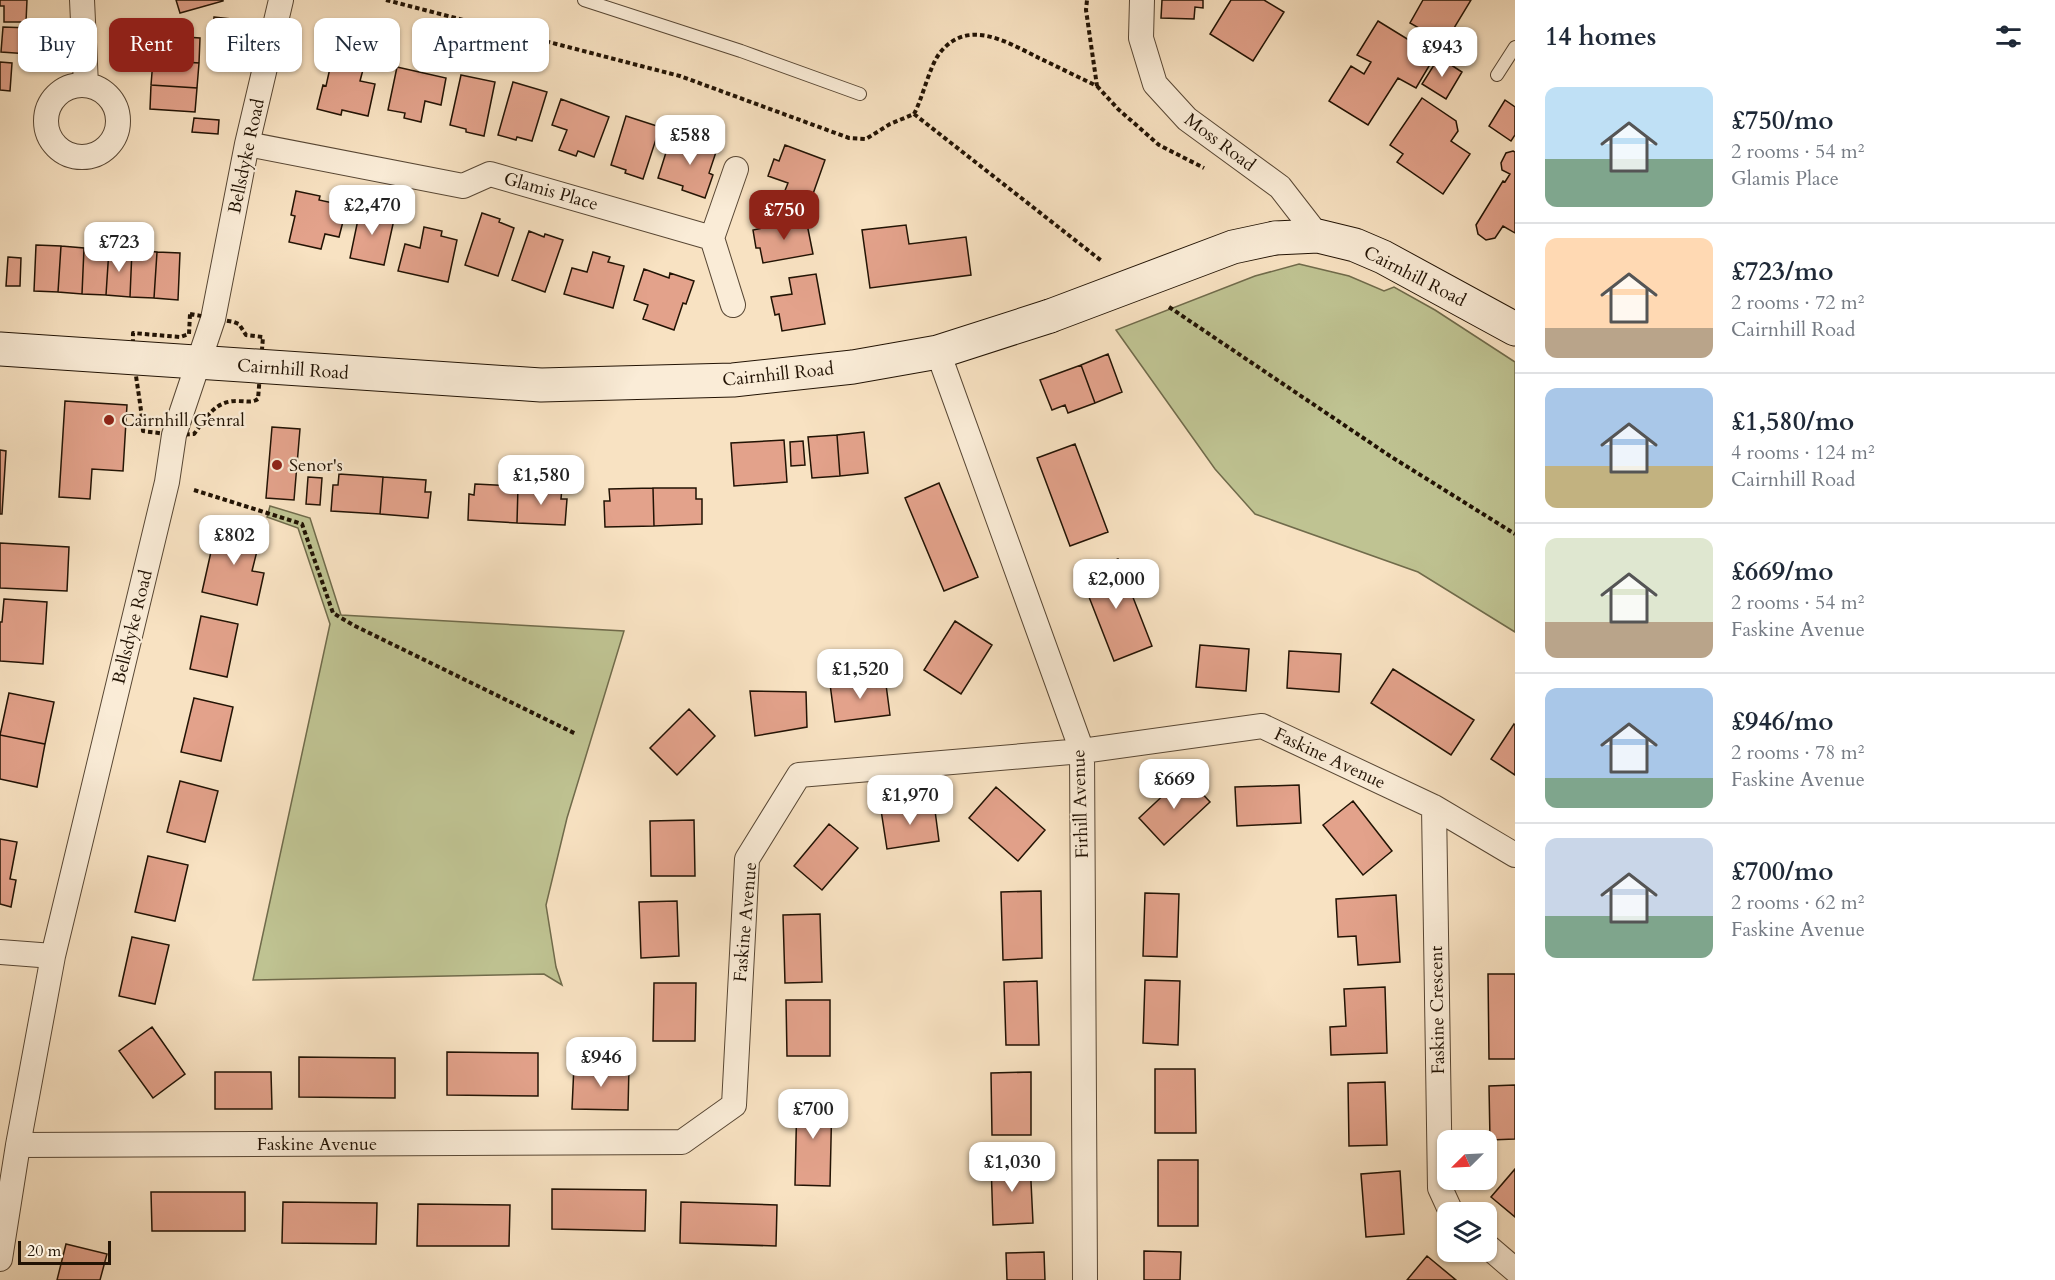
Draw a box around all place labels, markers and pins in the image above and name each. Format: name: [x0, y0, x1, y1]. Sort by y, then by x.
pin: £943: [1406, 27, 1478, 78]
pin: £588: [654, 115, 726, 166]
pin: £2,470: [323, 185, 421, 236]
pin: £750: [748, 190, 820, 241]
pin: £723: [83, 222, 155, 273]
place label: Cairnhill Genral: [121, 408, 245, 433]
marker: Cairnhill Genral: [102, 413, 116, 427]
place label: Senor's: [289, 453, 343, 478]
pin: £1,580: [492, 455, 590, 506]
marker: Senor's: [270, 458, 284, 472]
pin: £802: [198, 515, 270, 566]
pin: £2,000: [1067, 559, 1165, 610]
pin: £1,520: [811, 649, 909, 700]
pin: £669: [1138, 759, 1210, 810]
pin: £1,970: [861, 775, 959, 826]
pin: £946: [565, 1037, 637, 1088]
pin: £700: [777, 1089, 849, 1140]
pin: £1,030: [963, 1142, 1061, 1193]

